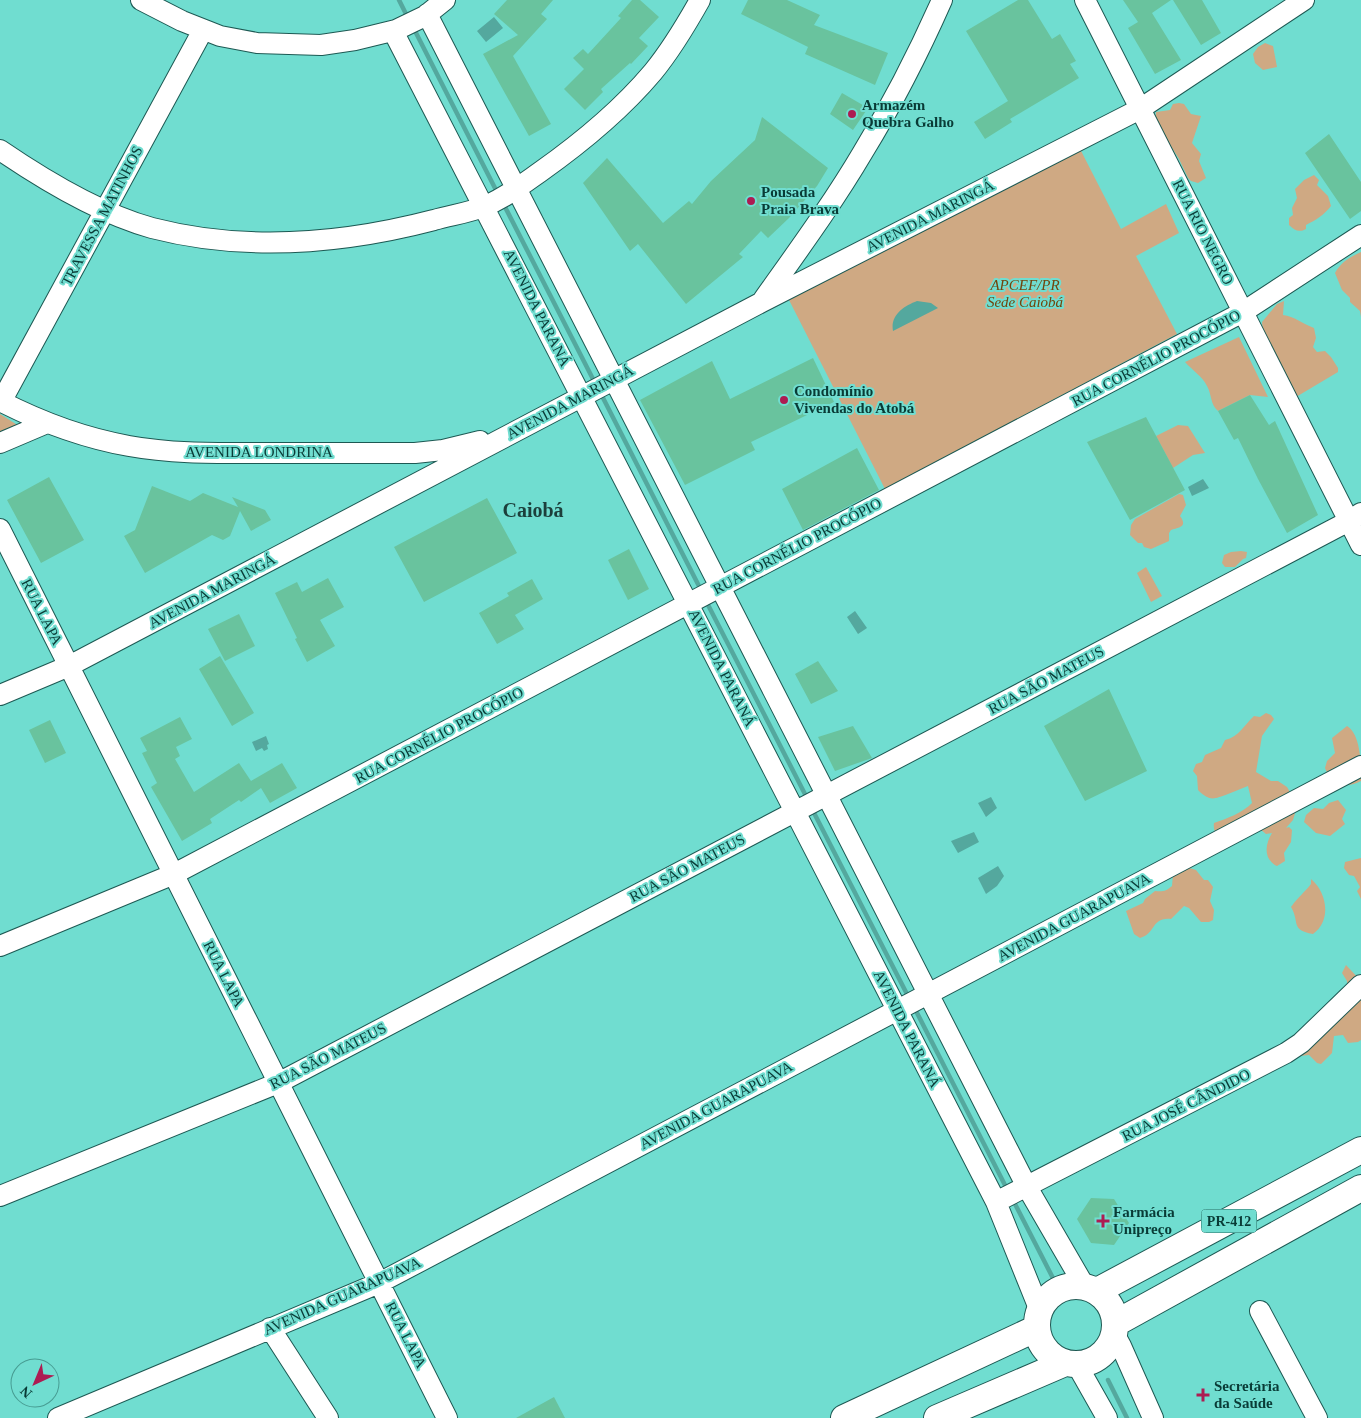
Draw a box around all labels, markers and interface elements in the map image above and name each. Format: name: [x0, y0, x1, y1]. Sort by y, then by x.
place label: Armazém Quebra Galho: [862, 97, 954, 130]
marker: Armazém Quebra Galho: [846, 108, 858, 120]
street label: TRAVESSA MATINHOS: [58, 143, 146, 289]
street label: AVENIDA MARINGÁ: [864, 177, 997, 255]
street label: RUA RIO NEGRO: [1170, 177, 1236, 287]
place label: Pousada Praia Brava: [761, 184, 839, 217]
marker: Pousada Praia Brava: [745, 195, 757, 207]
street label: AVENIDA PARANÁ: [500, 247, 574, 370]
park label: APCEF/PR Sede Caiobá: [987, 277, 1064, 310]
street label: RUA CORNÉLIO PROCÓPIO: [1069, 307, 1243, 409]
street label: AVENIDA MARINGÁ: [504, 362, 636, 442]
place label: Condomínio Vivendas do Atobá: [794, 383, 915, 416]
marker: Condomínio Vivendas do Atobá: [778, 394, 790, 406]
street label: AVENIDA LONDRINA: [185, 444, 333, 460]
street label: RUA CORNÉLIO PROCÓPIO: [710, 495, 884, 597]
district label: Caiobá: [502, 499, 564, 521]
street label: AVENIDA MARINGÁ: [146, 551, 278, 631]
street label: RUA LAPA: [18, 576, 66, 648]
street label: AVENIDA PARANÁ: [685, 607, 759, 730]
street label: RUA SÃO MATEUS: [986, 643, 1106, 717]
street label: RUA CORNÉLIO PROCÓPIO: [352, 684, 526, 786]
street label: RUA SÃO MATEUS: [627, 831, 747, 905]
street label: AVENIDA GUARAPUAVA: [995, 870, 1153, 964]
street label: RUA LAPA: [200, 938, 248, 1010]
street label: AVENIDA PARANÁ: [870, 968, 944, 1091]
street label: RUA SÃO MATEUS: [267, 1020, 389, 1092]
street label: AVENIDA GUARAPUAVA: [637, 1058, 795, 1152]
street label: RUA JOSÉ CÂNDIDO: [1119, 1066, 1253, 1144]
place label: Farmácia Unipreço: [1113, 1204, 1175, 1237]
road number: PR-412: [1202, 1210, 1256, 1232]
marker: Farmácia Unipreço: [1097, 1215, 1109, 1227]
street label: AVENIDA GUARAPUAVA: [261, 1254, 423, 1338]
street label: RUA LAPA: [382, 1299, 430, 1371]
north arrow: [10, 1358, 60, 1408]
place label: Secretária da Saúde: [1214, 1378, 1280, 1411]
text: N: [17, 1383, 35, 1401]
marker: Secretária da Saúde: [1196, 1388, 1210, 1402]

